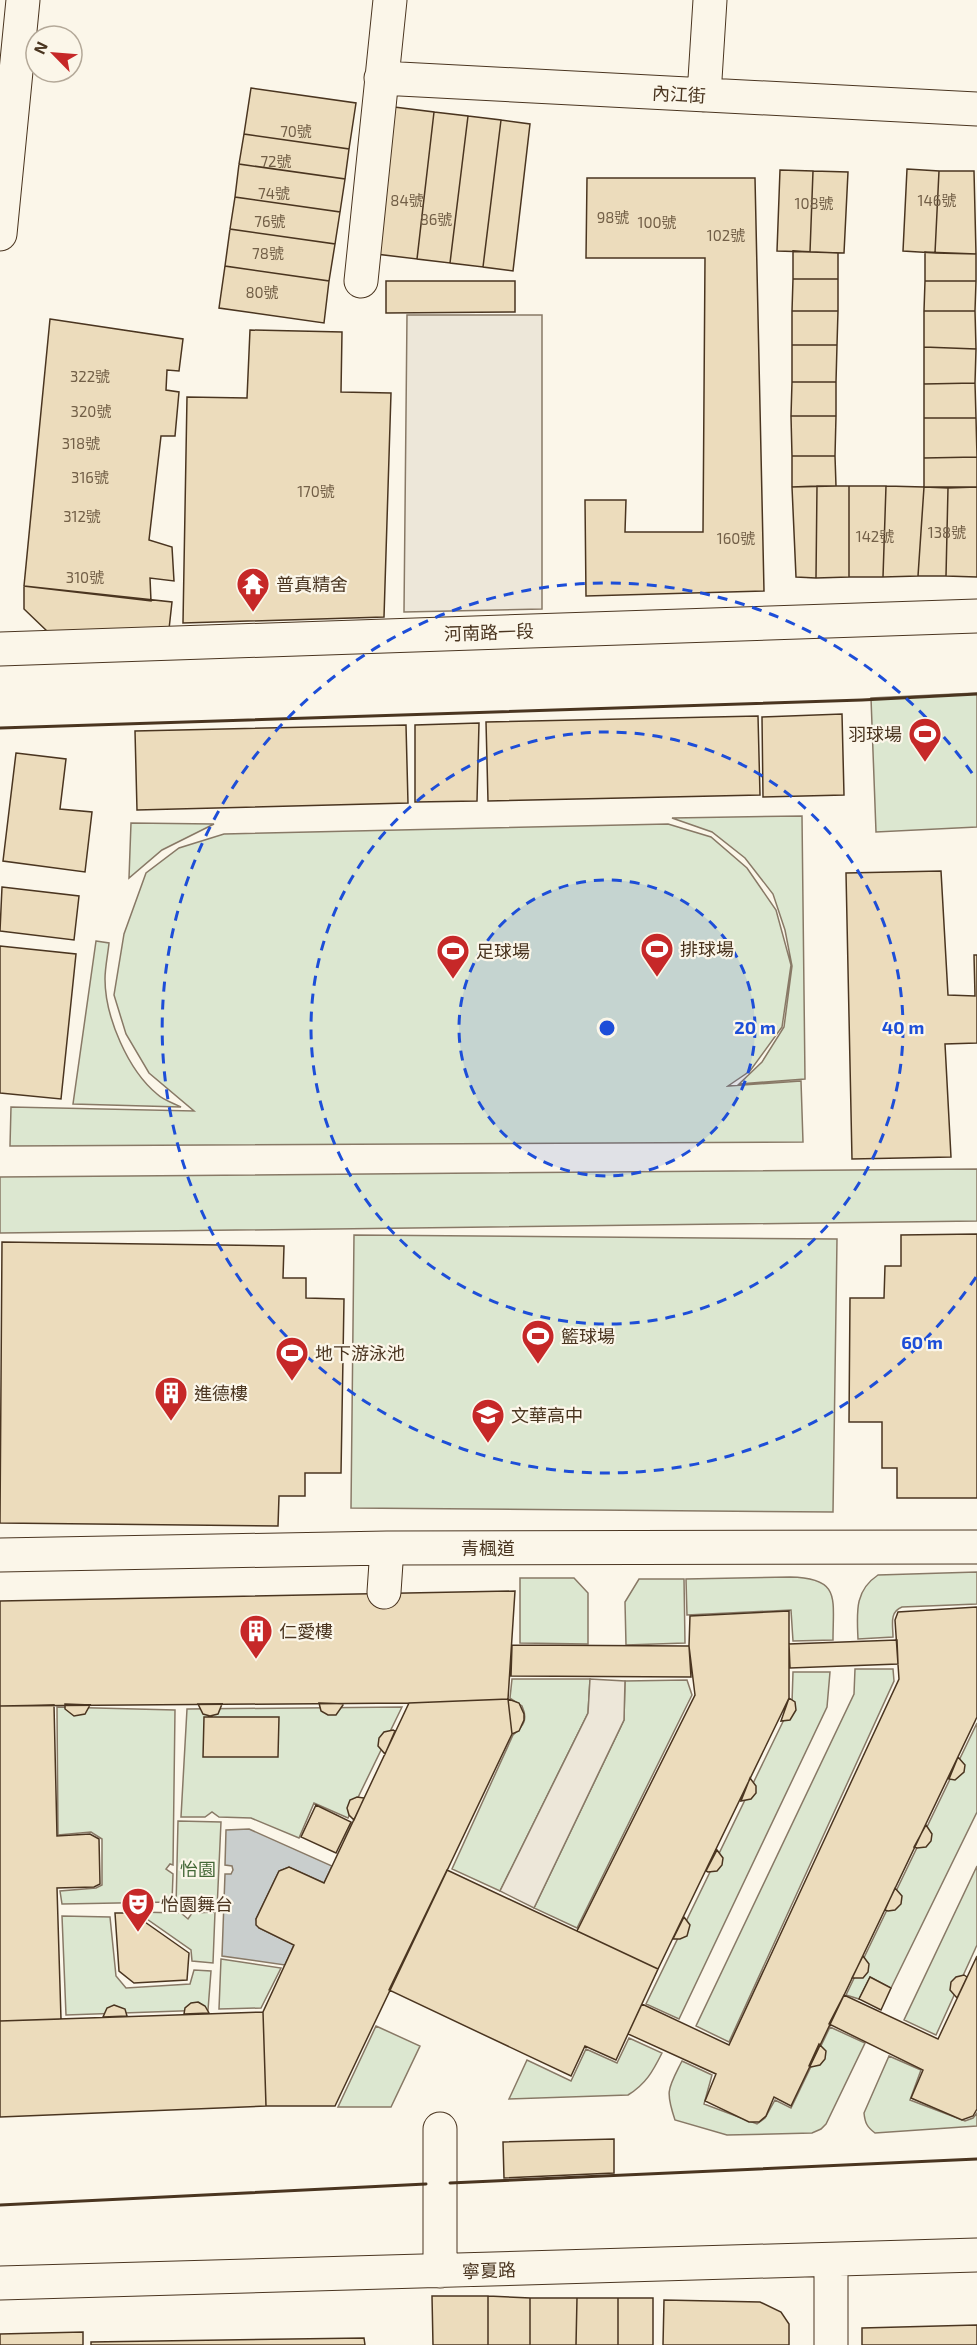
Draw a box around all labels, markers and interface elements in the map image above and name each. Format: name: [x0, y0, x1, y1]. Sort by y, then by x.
north arrow: [24, 24, 84, 84]
text: N: [29, 38, 51, 57]
street label: 內江街: [651, 82, 707, 106]
house number: 70號: [280, 122, 312, 140]
house number: 72號: [260, 152, 292, 170]
house number: 74號: [258, 184, 290, 202]
house number: 84號: [390, 191, 424, 209]
house number: 146號: [918, 191, 956, 209]
house number: 108號: [794, 194, 834, 212]
house number: 98號: [597, 208, 629, 226]
house number: 86號: [420, 210, 452, 228]
house number: 76號: [254, 212, 286, 230]
house number: 100號: [637, 213, 677, 231]
house number: 102號: [707, 226, 745, 244]
house number: 78號: [252, 244, 284, 262]
house number: 80號: [245, 283, 279, 301]
house number: 322號: [70, 367, 110, 385]
house number: 320號: [71, 402, 111, 420]
house number: 318號: [62, 434, 100, 452]
house number: 316號: [71, 468, 109, 486]
house number: 170號: [297, 482, 335, 500]
house number: 312號: [63, 507, 101, 525]
house number: 138號: [928, 523, 966, 541]
house number: 142號: [856, 527, 894, 545]
house number: 160號: [717, 529, 755, 547]
temple icon: 普真精舍: [235, 566, 271, 613]
house number: 310號: [66, 568, 104, 586]
place label: 普真精舍: [276, 573, 348, 595]
street label: 河南路一段: [444, 619, 534, 645]
sports icon: 羽球場: [907, 716, 943, 763]
place label: 羽球場: [848, 723, 902, 745]
sports icon: 排球場: [639, 931, 675, 978]
sports icon: 足球場: [435, 933, 471, 980]
place label: 排球場: [680, 938, 734, 960]
place label: 足球場: [476, 940, 530, 962]
text: 20 m: [734, 1016, 776, 1038]
text: 40 m: [882, 1016, 924, 1038]
centre of rings: [597, 1018, 617, 1038]
sports icon: 籃球場: [520, 1318, 556, 1365]
place label: 籃球場: [561, 1325, 615, 1347]
text: 60 m: [901, 1331, 943, 1353]
sports icon: 地下游泳池: [274, 1335, 310, 1382]
place label: 地下游泳池: [315, 1342, 405, 1364]
building icon: 進德樓: [153, 1375, 189, 1422]
place label: 進德樓: [194, 1382, 248, 1404]
school or university icon: 文華高中: [470, 1397, 506, 1444]
place label: 文華高中: [511, 1404, 583, 1426]
street label: 青楓道: [461, 1537, 515, 1559]
building icon: 仁愛樓: [238, 1613, 274, 1660]
place label: 仁愛樓: [279, 1620, 333, 1642]
park label: 怡園: [180, 1858, 216, 1880]
theatre icon: 怡園舞台: [120, 1886, 156, 1933]
place label: 怡園舞台: [161, 1893, 233, 1915]
street label: 寧夏路: [462, 2258, 516, 2282]

